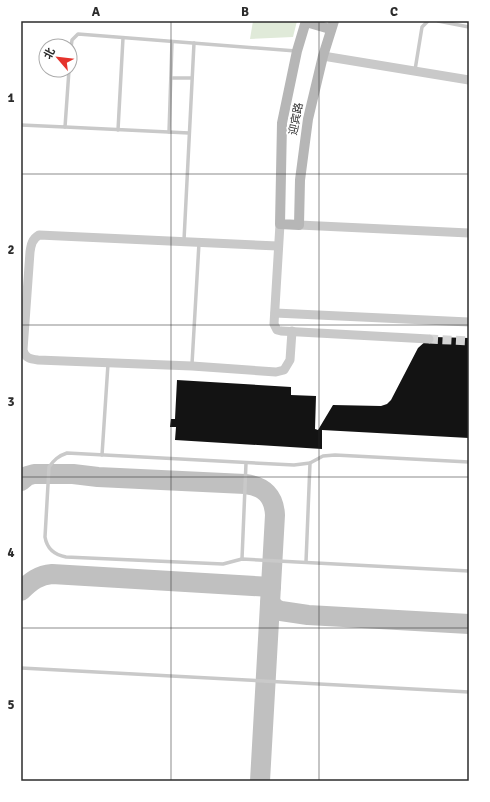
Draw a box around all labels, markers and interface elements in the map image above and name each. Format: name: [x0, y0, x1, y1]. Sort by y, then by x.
text: A: [92, 4, 101, 20]
text: B: [241, 4, 249, 20]
text: C: [390, 4, 398, 20]
north arrow: [38, 38, 78, 78]
text: 北: [41, 46, 58, 61]
text: 1: [7, 90, 15, 106]
street label: 迎宾路: [286, 102, 306, 136]
text: 2: [7, 242, 15, 258]
text: 3: [7, 394, 15, 410]
text: 4: [7, 545, 15, 561]
text: 5: [7, 697, 15, 713]

